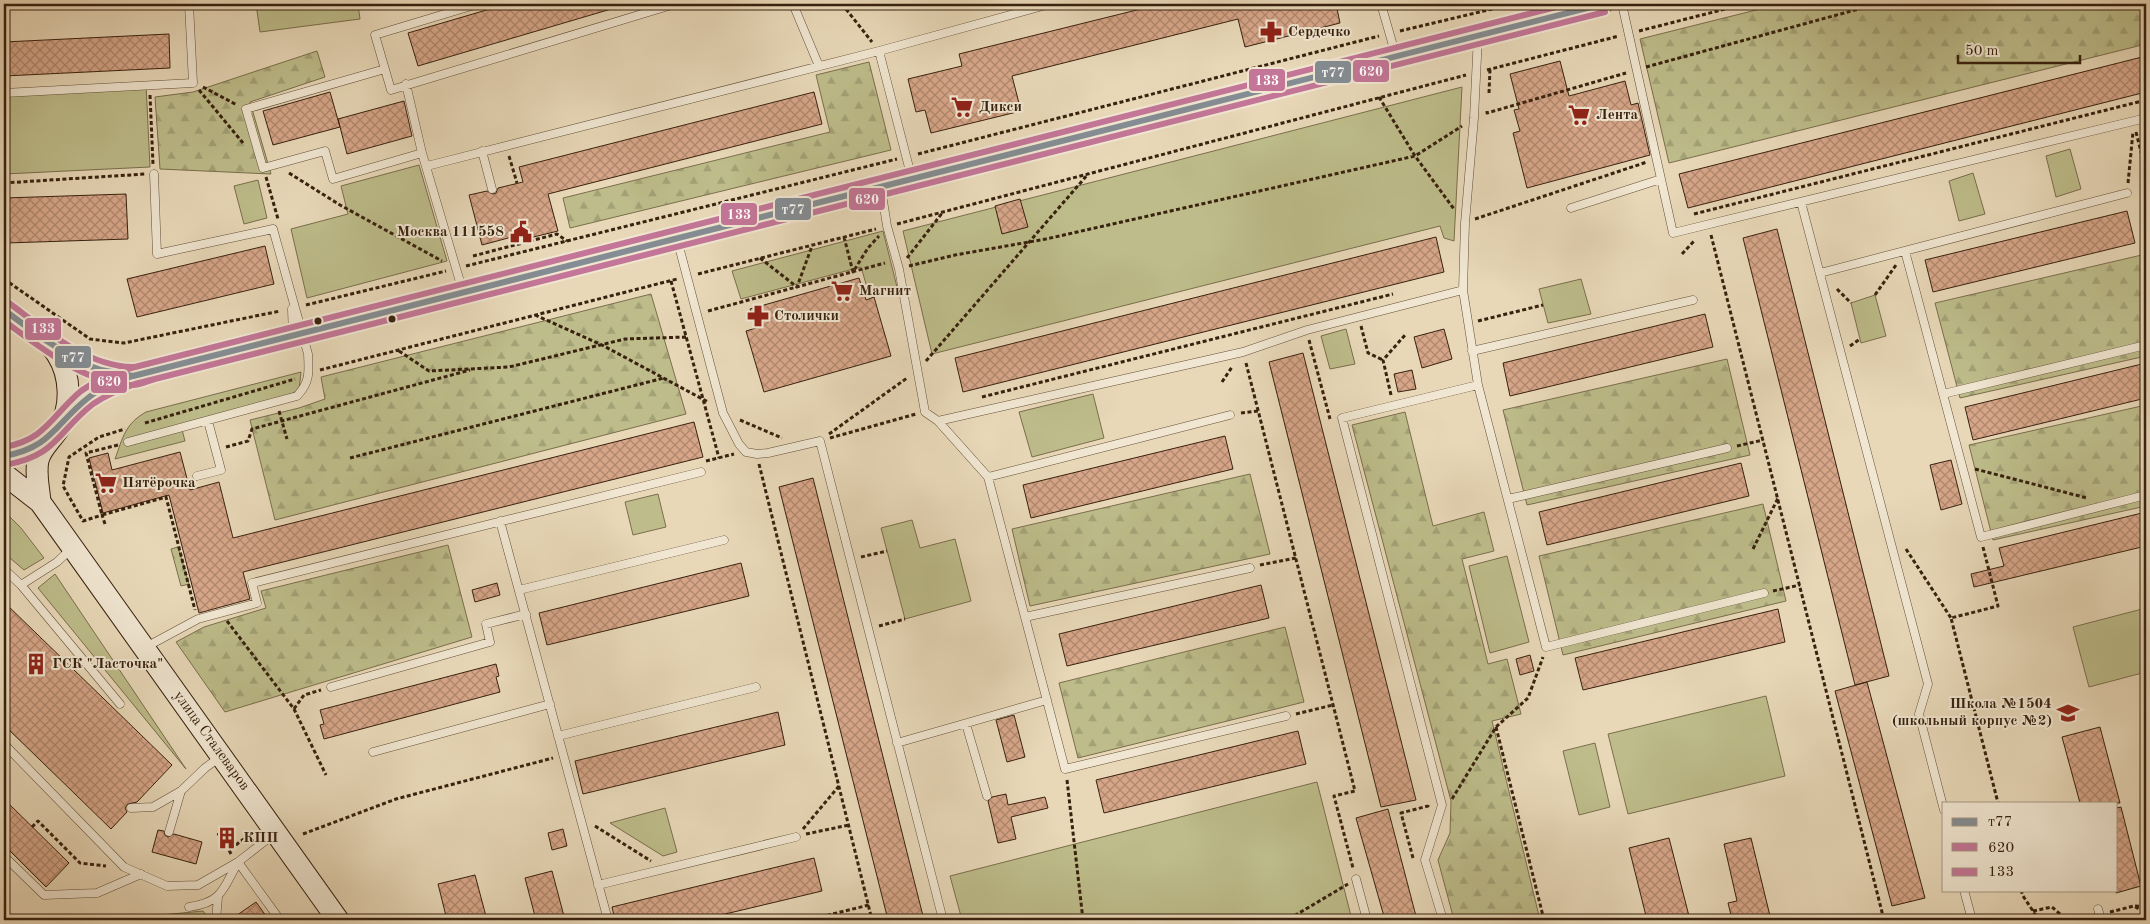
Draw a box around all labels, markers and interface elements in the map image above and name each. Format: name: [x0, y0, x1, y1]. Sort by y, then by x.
pharmacy icon: Сердечко: [1258, 19, 1284, 45]
place label: Сердечко: [1288, 25, 1351, 40]
scale bar: [1958, 32, 2080, 64]
text: 50 m: [1965, 44, 1999, 59]
line badge: 620: [1352, 59, 1390, 83]
line badge: т77: [1314, 60, 1352, 84]
text: 620: [1359, 65, 1383, 79]
text: т77: [1321, 66, 1345, 80]
line badge: 133: [1248, 68, 1286, 92]
text: 133: [1255, 74, 1279, 88]
supermarket icon: Дикси: [949, 94, 975, 120]
place label: Дикси: [979, 100, 1022, 115]
supermarket icon: Лента: [1566, 102, 1592, 128]
place label: Лента: [1596, 108, 1639, 123]
line badge: 620: [848, 187, 886, 211]
text: 620: [855, 193, 879, 207]
line badge: т77: [774, 197, 812, 221]
line badge: 133: [720, 202, 758, 226]
text: т77: [781, 203, 805, 217]
text: 133: [727, 208, 751, 222]
public building icon: Москва 111558: [508, 219, 534, 245]
place label: Москва 111558: [397, 225, 504, 240]
supermarket icon: Магнит: [829, 278, 855, 304]
place label: Магнит: [859, 284, 911, 299]
pharmacy icon: Столички: [745, 303, 771, 329]
place label: Столички: [774, 309, 839, 324]
unlabelled marker: [387, 314, 397, 324]
unlabelled marker: [313, 316, 323, 326]
line badge: 133: [24, 317, 62, 341]
text: 133: [31, 322, 55, 336]
line badge: т77: [54, 345, 92, 369]
text: т77: [61, 351, 85, 365]
line badge: 620: [90, 370, 128, 394]
text: 620: [97, 375, 121, 389]
supermarket icon: Пятёрочка: [93, 470, 119, 496]
place label: Пятёрочка: [122, 476, 196, 491]
building icon: ГСК "Ласточка": [23, 651, 49, 677]
place label: ГСК "Ласточка": [52, 657, 163, 672]
street label: улица Сталеваров: [170, 689, 252, 793]
place label: Школа №1504 (школьный корпус №2): [1892, 697, 2052, 729]
school or university icon: Школа №1504 (школьный корпус №2): [2055, 700, 2081, 726]
legend: [1942, 802, 2118, 892]
text: т77: [1988, 815, 2012, 830]
building icon: КПП: [214, 825, 240, 851]
place label: КПП: [243, 831, 278, 846]
text: 620: [1988, 841, 2014, 856]
text: 133: [1988, 865, 2014, 880]

